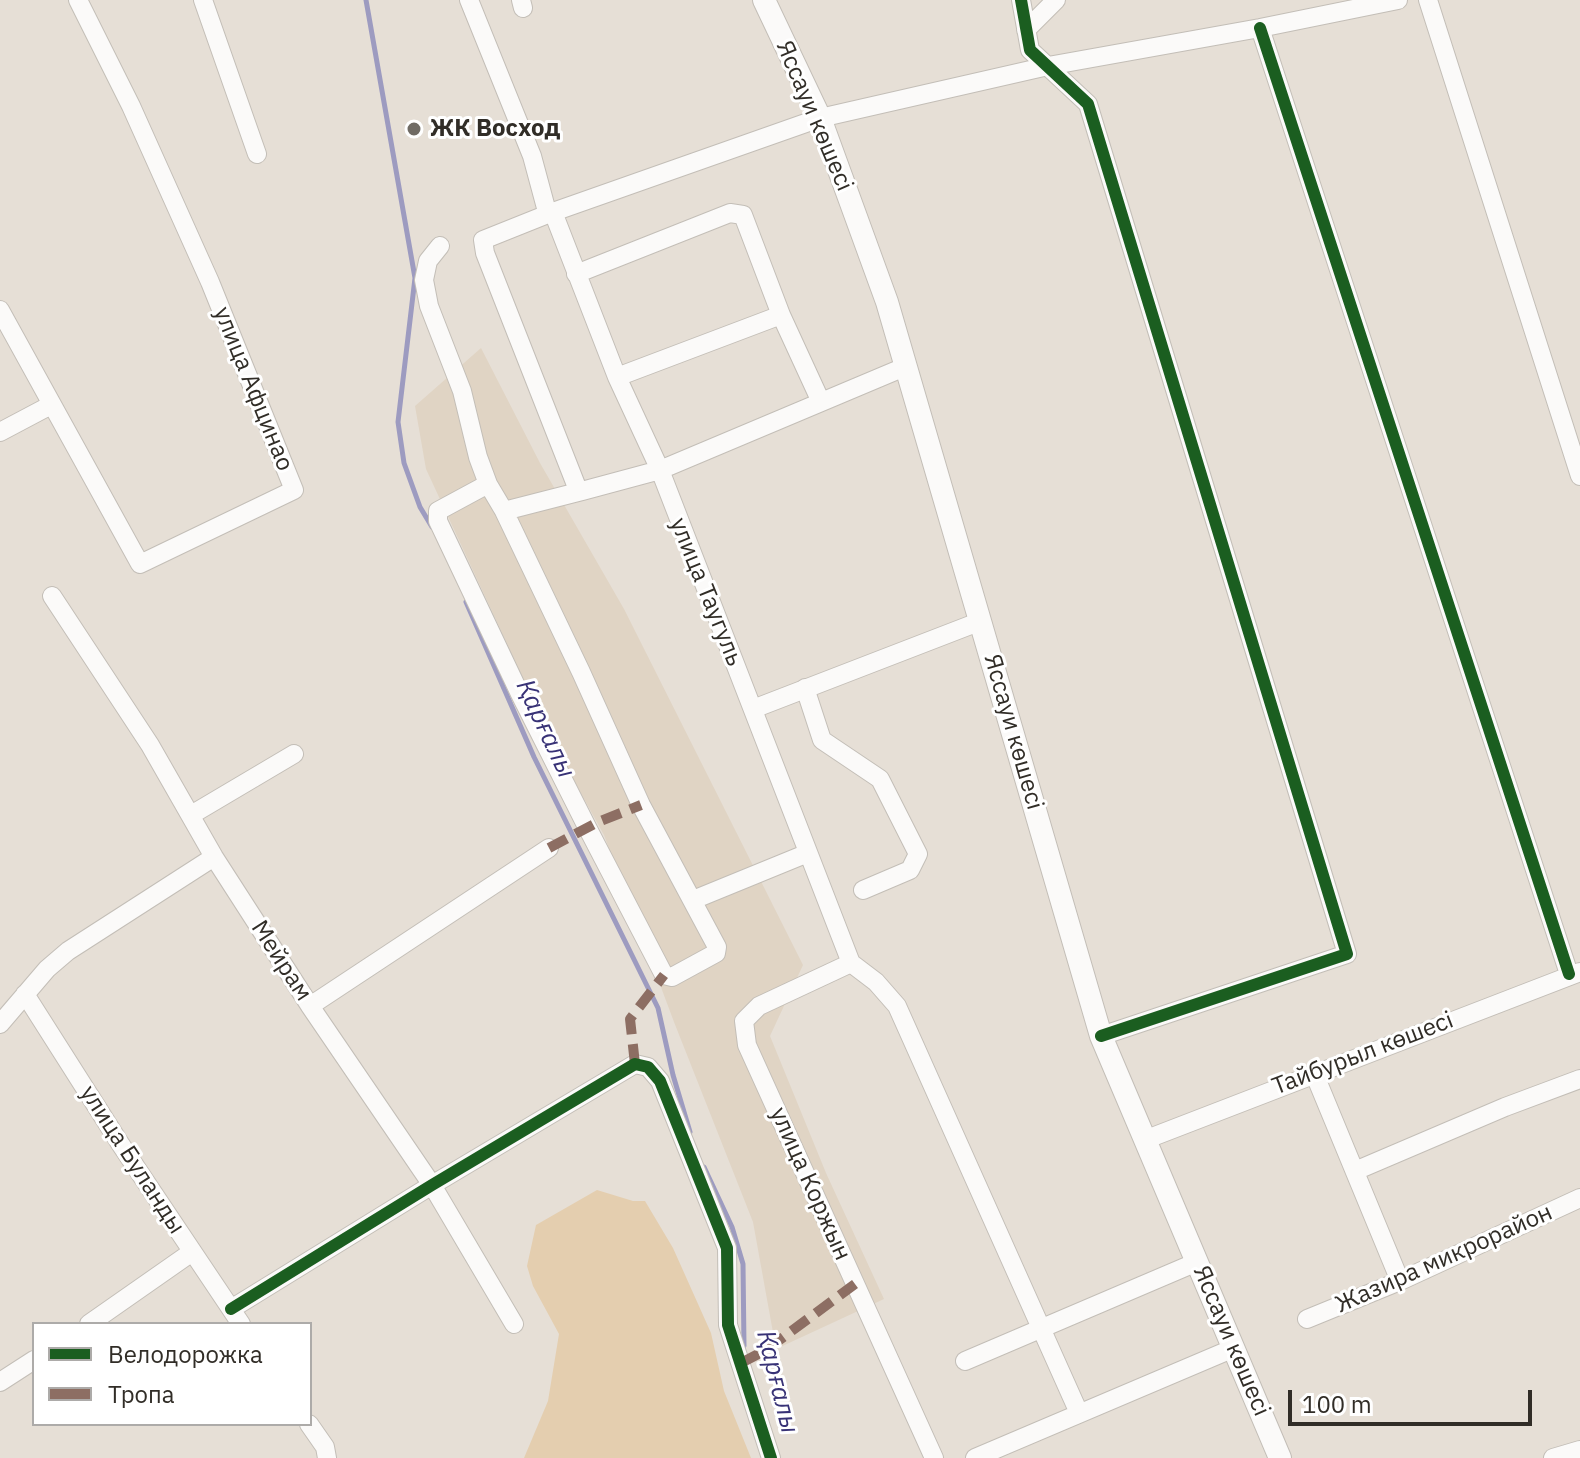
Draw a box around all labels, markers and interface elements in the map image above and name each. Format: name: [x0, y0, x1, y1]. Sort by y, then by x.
street label: Яссауи көшесі: [769, 37, 859, 195]
place label: ЖК Восход: [430, 115, 560, 143]
marker: ЖК Восход: [405, 120, 423, 138]
street label: улица Афцинао: [207, 303, 299, 475]
street label: улица Таугуль: [663, 514, 749, 670]
street label: Яссауи көшесі: [977, 651, 1049, 813]
water label: Қарғалы: [509, 675, 581, 783]
street label: Мейрам: [244, 915, 318, 1007]
street label: Тайбурыл көшесі: [1268, 1006, 1458, 1102]
street label: улица Буланды: [73, 1080, 191, 1240]
street label: улица Коржын: [763, 1103, 857, 1265]
street label: Жазира микрорайон: [1331, 1198, 1557, 1320]
street label: Яссауи көшесі: [1186, 1262, 1276, 1420]
legend: [32, 1322, 312, 1426]
water label: Қарғалы: [749, 1327, 805, 1437]
text: Велодорожка: [108, 1338, 263, 1370]
scale bar: [1292, 1374, 1536, 1424]
text: Тропа: [108, 1378, 175, 1410]
text: 100 m: [1302, 1388, 1372, 1420]

